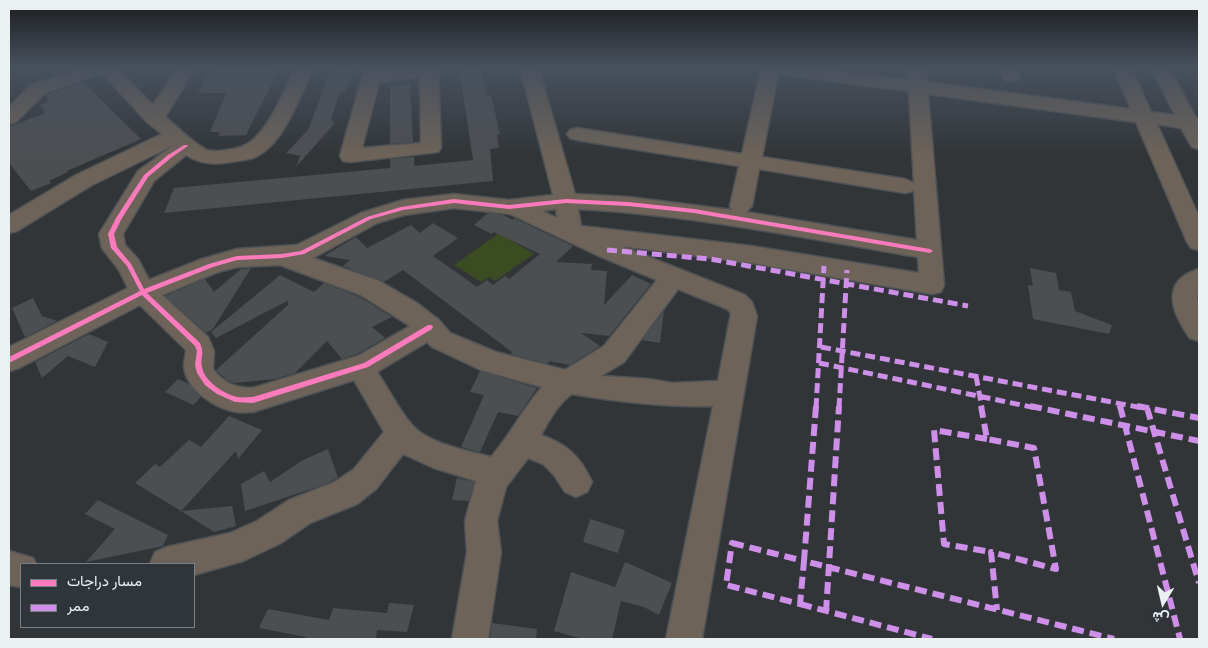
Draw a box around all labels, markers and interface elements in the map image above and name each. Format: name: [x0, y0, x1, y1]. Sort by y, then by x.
legend: [20, 563, 195, 628]
text: مسار دراجات: [67, 571, 142, 589]
north arrow: [1138, 578, 1188, 628]
text: ممر: [67, 596, 89, 614]
text: ش: [1151, 609, 1170, 628]

